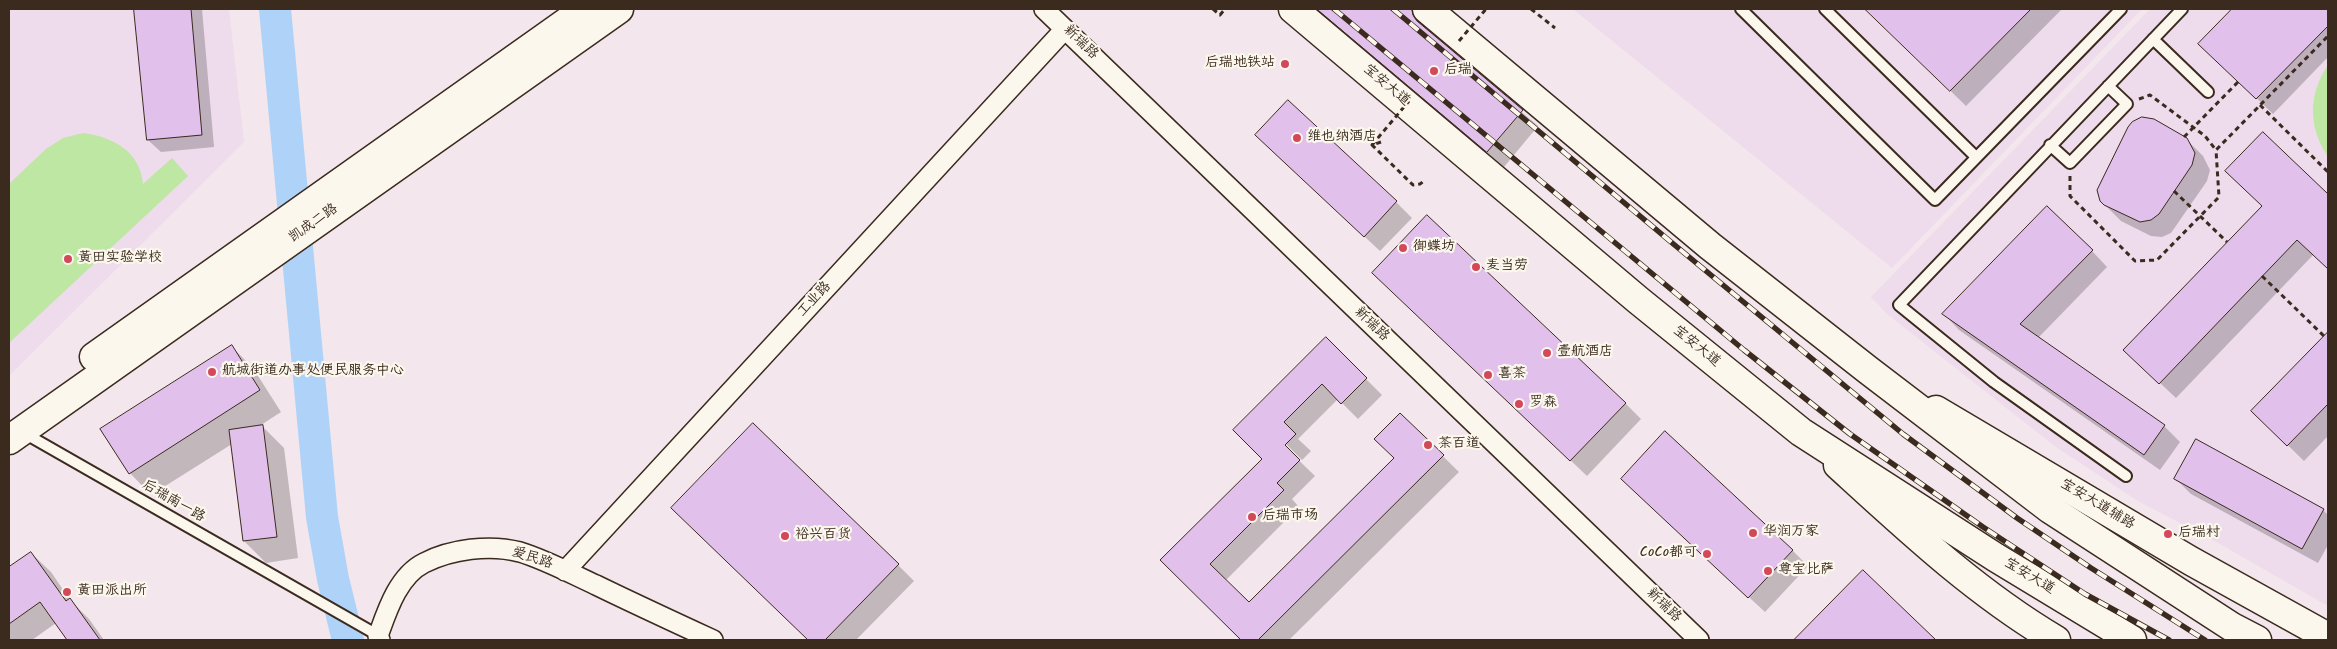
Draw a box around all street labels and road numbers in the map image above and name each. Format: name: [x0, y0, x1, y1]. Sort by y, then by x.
street label: 新瑞路: [1059, 22, 1101, 64]
street label: 宝安大道: [1359, 62, 1413, 110]
street label: 凯成二路: [286, 201, 342, 247]
street label: 工业路: [795, 279, 835, 321]
street label: 新瑞路: [1350, 304, 1392, 346]
street label: 宝安大道: [1669, 323, 1723, 371]
street label: 宝安大道辅路: [2057, 476, 2137, 534]
street label: 后瑞南一路: [138, 477, 208, 527]
street label: 爱民路: [509, 545, 555, 573]
street label: 宝安大道: [2001, 555, 2057, 599]
street label: 新瑞路: [1642, 585, 1684, 627]

